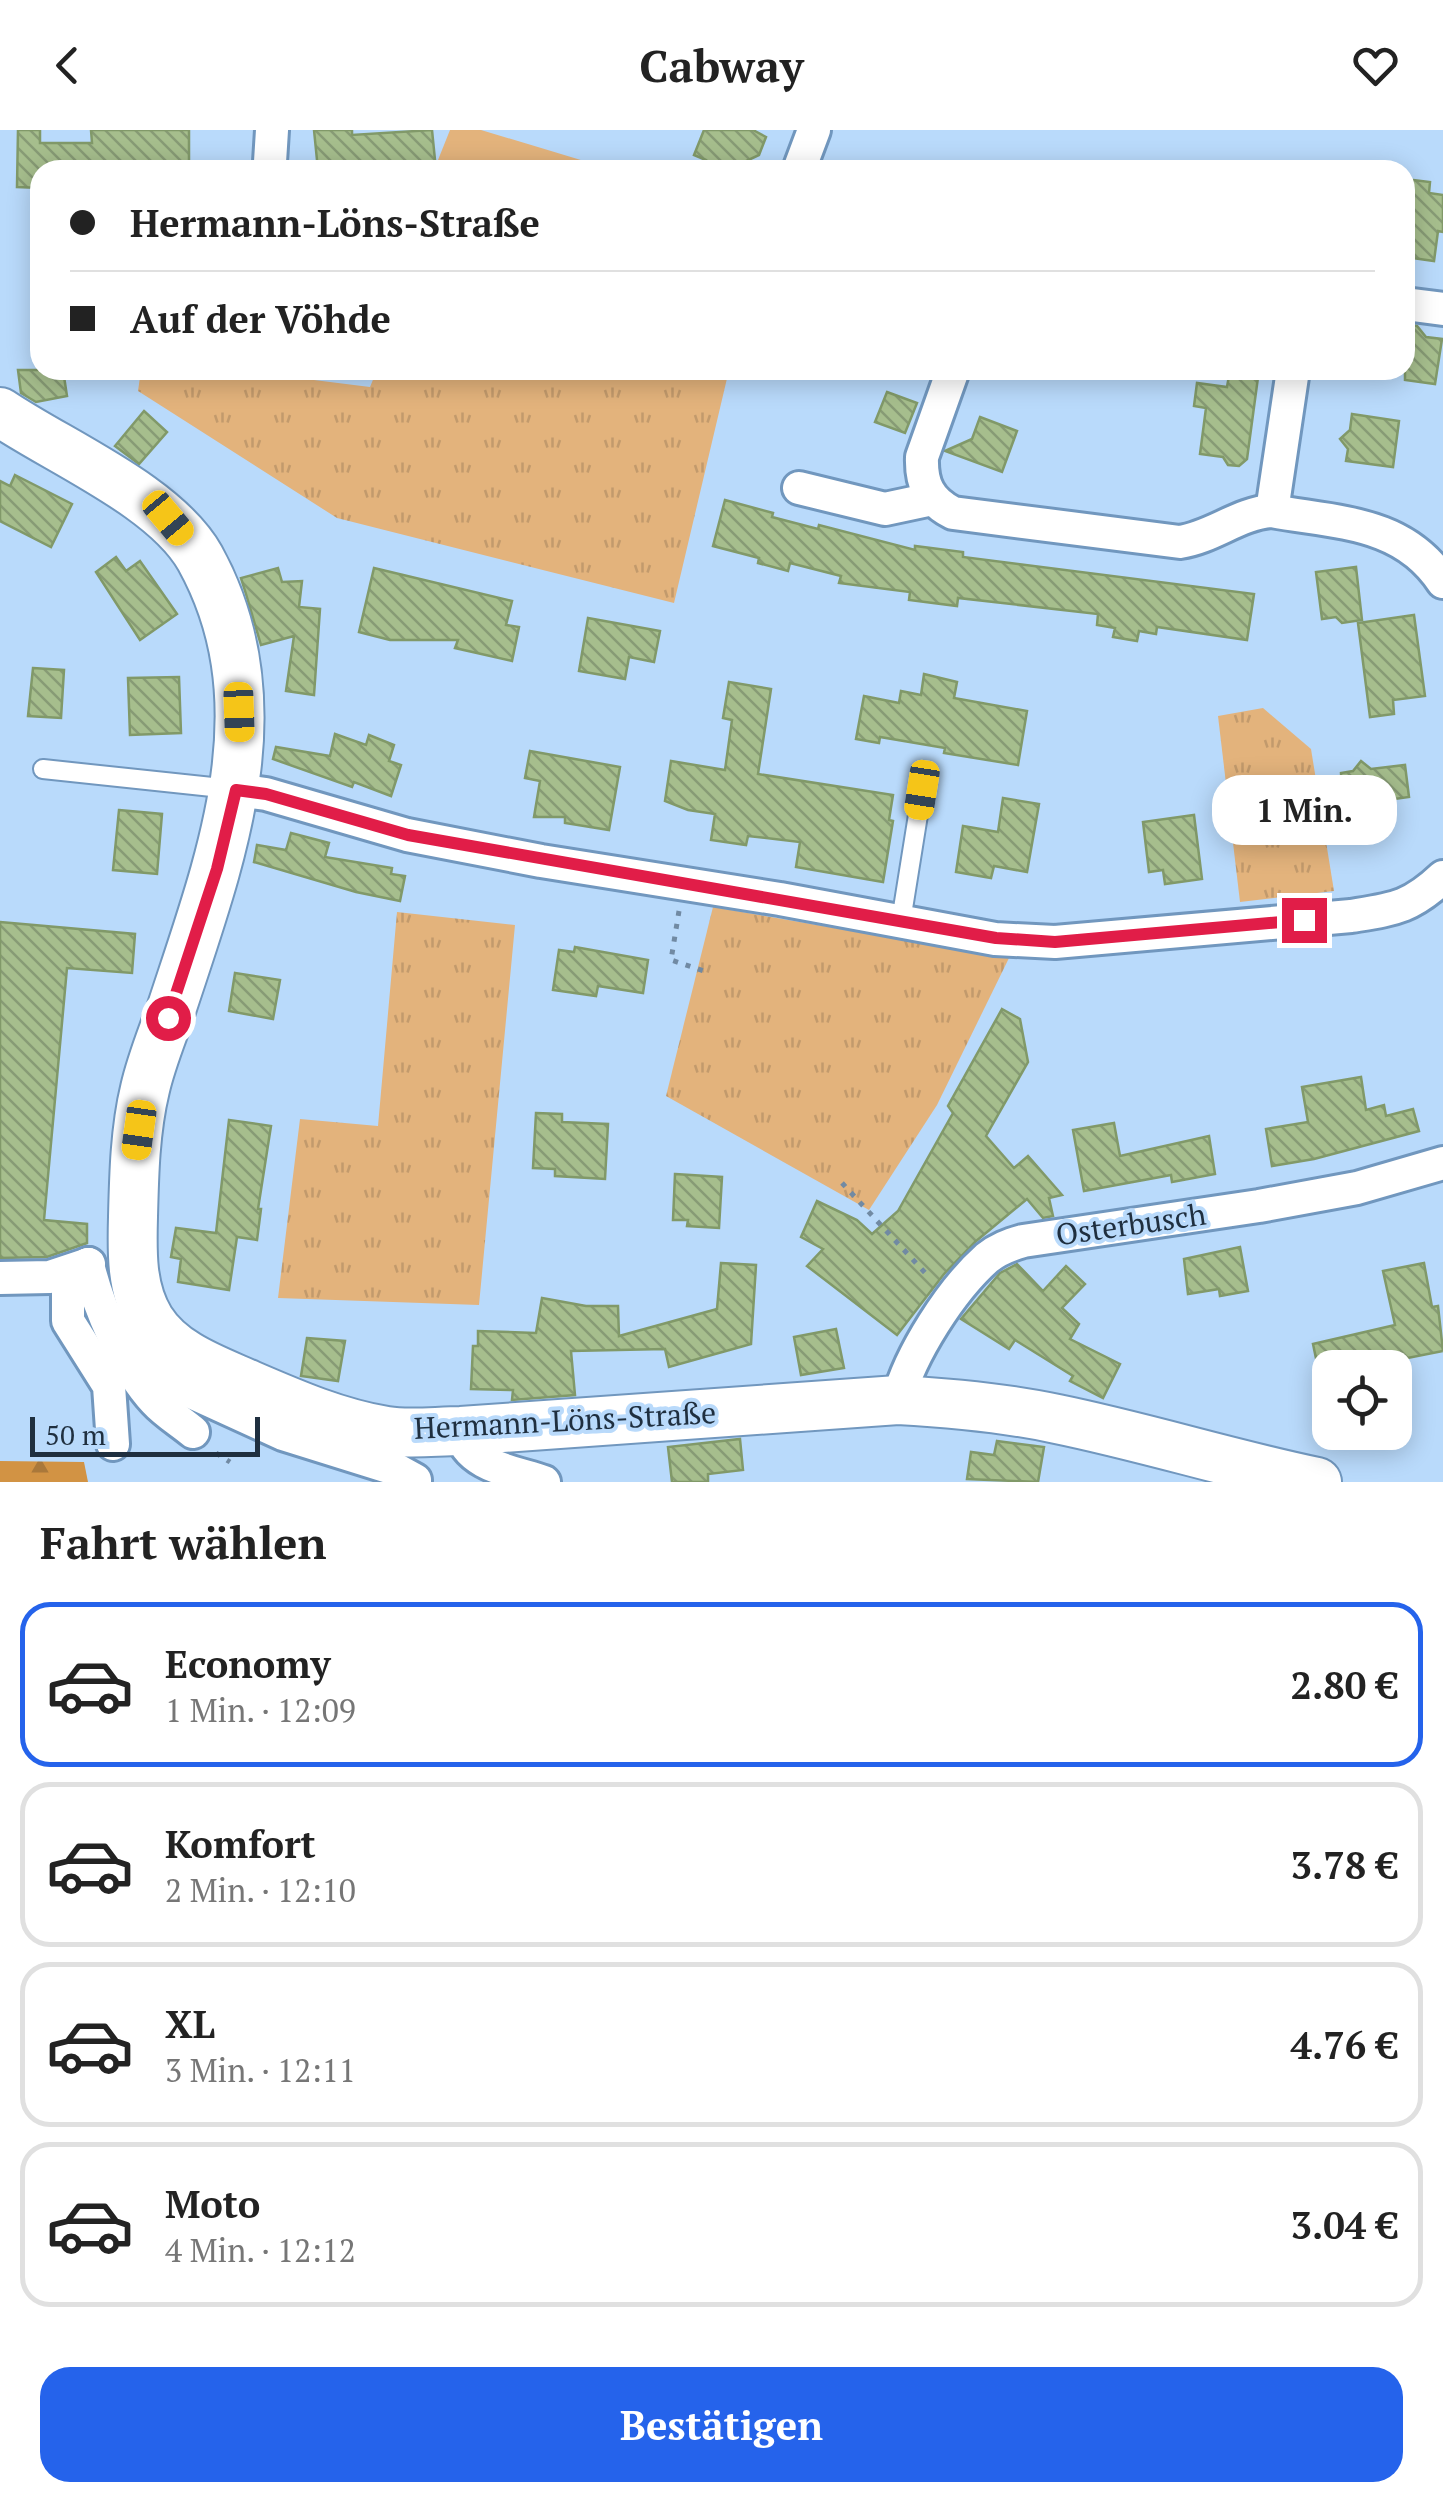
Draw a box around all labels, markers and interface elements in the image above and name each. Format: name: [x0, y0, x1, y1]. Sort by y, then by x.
text: Cabway: [639, 35, 804, 95]
icon: back: [40, 38, 95, 93]
icon: heart: [1348, 38, 1403, 93]
text: Hermann-Löns-Straße: [130, 198, 540, 248]
text: Auf der Vöhde: [130, 294, 391, 344]
car: [137, 485, 199, 551]
car: [223, 681, 255, 743]
car: [902, 758, 942, 822]
callout: 1 Min.: [1212, 775, 1396, 845]
text: 1 Min.: [1256, 789, 1353, 831]
route end: [1282, 898, 1327, 943]
route start: [146, 996, 191, 1041]
car: [120, 1098, 158, 1162]
street label: Osterbusch: [1053, 1194, 1209, 1254]
map controls: [1312, 1350, 1412, 1450]
button: locate: [1312, 1350, 1412, 1450]
street label: Hermann-Löns-Straße: [413, 1392, 717, 1448]
scale bar: [30, 1412, 260, 1456]
text: 50 m: [45, 1416, 106, 1453]
text: Fahrt wählen: [40, 1512, 326, 1572]
text: Economy: [165, 1639, 331, 1689]
icon: car: [45, 1640, 135, 1730]
text: 2.80 €: [1291, 1660, 1398, 1710]
text: 1 Min. · 12:09: [165, 1689, 356, 1731]
text: Komfort: [165, 1819, 316, 1869]
icon: car: [45, 1820, 135, 1910]
text: 3.78 €: [1291, 1840, 1398, 1890]
text: 2 Min. · 12:10: [165, 1869, 356, 1911]
text: XL: [165, 1999, 215, 2049]
icon: car: [45, 2000, 135, 2090]
text: 4.76 €: [1291, 2020, 1398, 2070]
text: 3 Min. · 12:11: [165, 2049, 356, 2091]
text: Moto: [165, 2179, 260, 2229]
icon: car: [45, 2180, 135, 2270]
text: 3.04 €: [1291, 2200, 1398, 2250]
text: 4 Min. · 12:12: [165, 2229, 356, 2271]
button: Bestätigen: [40, 2367, 1403, 2482]

